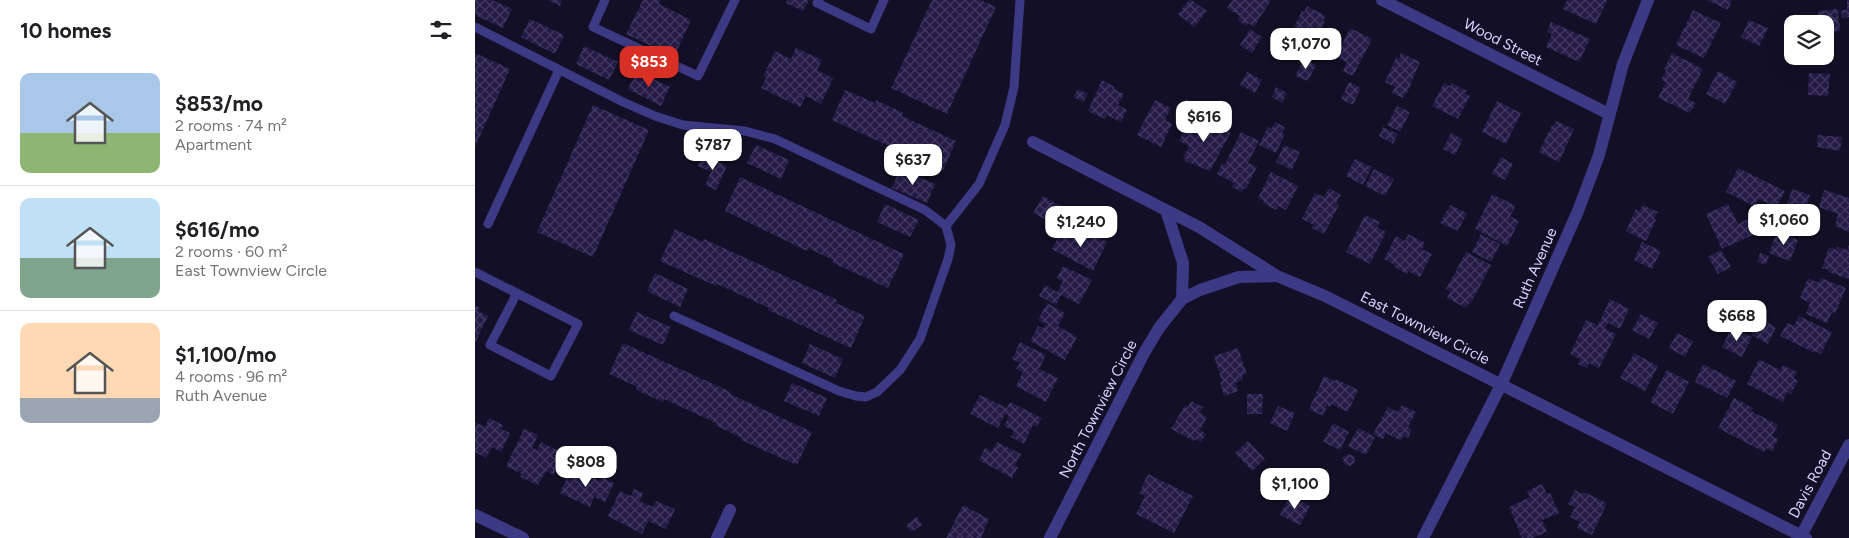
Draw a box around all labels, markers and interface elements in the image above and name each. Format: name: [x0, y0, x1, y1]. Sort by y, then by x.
street label: Wood Street: [1461, 15, 1546, 70]
map controls: [1784, 15, 1834, 65]
button: layers: [1784, 15, 1834, 65]
icon: filters: [427, 16, 455, 44]
text: 10 homes: [20, 18, 111, 43]
pin: $1,070: [1265, 28, 1347, 70]
text: $1,070: [1281, 34, 1331, 53]
pin: $853: [619, 46, 679, 88]
text: $853: [631, 52, 667, 71]
text: $853/mo: [175, 91, 263, 116]
icon: home: [60, 93, 120, 153]
pin: $616: [1174, 100, 1234, 143]
text: $616: [1187, 107, 1221, 126]
text: 2 rooms · 74 m²: [175, 116, 287, 135]
pin: $787: [683, 128, 743, 171]
text: Apartment: [175, 135, 252, 154]
text: $787: [695, 135, 731, 154]
pin: $637: [883, 144, 943, 186]
text: $637: [895, 150, 931, 169]
pin: $1,060: [1743, 204, 1825, 246]
pin: $1,240: [1040, 206, 1122, 248]
text: $1,060: [1759, 210, 1809, 229]
text: $1,240: [1056, 212, 1106, 231]
text: $616/mo: [175, 217, 259, 242]
icon: home: [60, 218, 120, 278]
street label: Ruth Avenue: [1509, 225, 1561, 311]
text: 2 rooms · 60 m²: [175, 242, 288, 261]
text: East Townview Circle: [175, 261, 327, 280]
street label: East Townview Circle: [1357, 288, 1493, 368]
pin: $668: [1707, 300, 1767, 342]
text: $668: [1718, 306, 1756, 325]
street label: North Townview Circle: [1055, 337, 1141, 481]
text: $1,100/mo: [175, 342, 277, 367]
icon: home: [60, 343, 120, 403]
text: 4 rooms · 96 m²: [175, 367, 287, 386]
text: Ruth Avenue: [175, 386, 267, 405]
pin: $808: [556, 446, 616, 488]
street label: Davis Road: [1785, 447, 1835, 521]
text: $808: [567, 452, 605, 471]
pin: $1,100: [1254, 468, 1336, 510]
text: $1,100: [1271, 474, 1319, 493]

